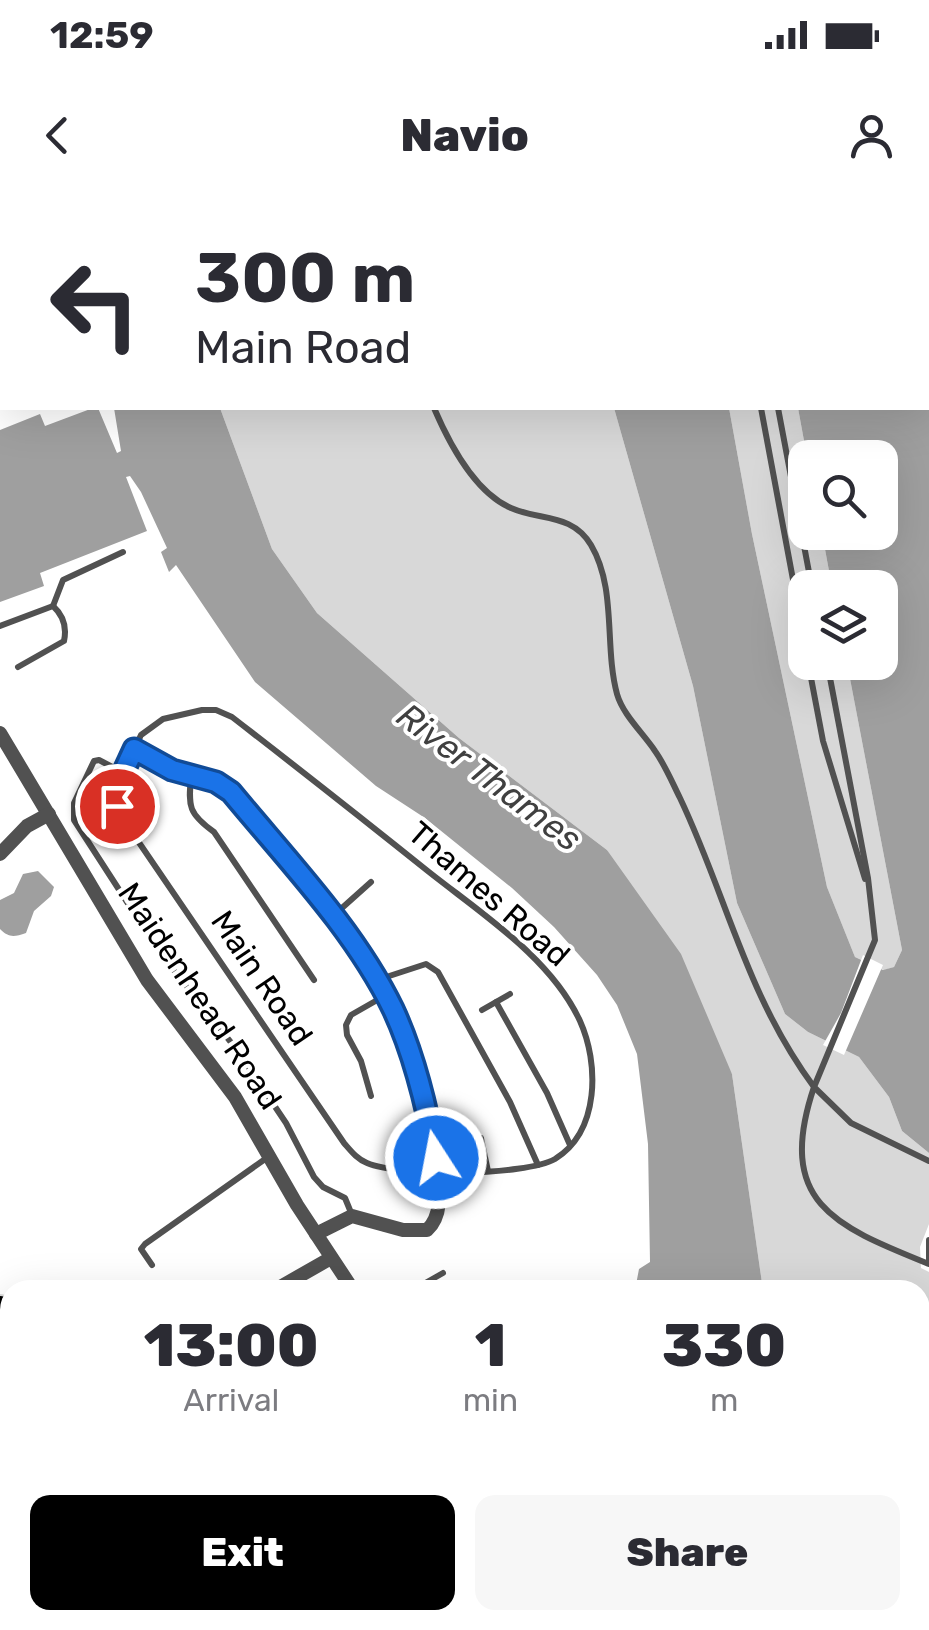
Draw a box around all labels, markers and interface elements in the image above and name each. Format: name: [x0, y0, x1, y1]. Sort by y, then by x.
text: 12:59: [50, 12, 154, 58]
icon: back: [30, 108, 85, 163]
icon: person: [844, 108, 899, 163]
text: Navio: [400, 109, 529, 162]
text: 300 m: [195, 237, 415, 320]
icon: left: [30, 240, 160, 370]
text: Main Road: [195, 321, 411, 374]
map controls: [788, 440, 898, 680]
button: search: [788, 440, 898, 550]
button: layers: [788, 570, 898, 680]
water label: River Thames: [389, 694, 590, 860]
pin: [75, 764, 160, 849]
icon: arrive: [90, 779, 145, 834]
street label: Thames Road: [401, 814, 577, 974]
street label: Maidenhead Road: [110, 876, 290, 1116]
street label: Main Road: [203, 904, 321, 1052]
position arrow: [384, 1106, 488, 1210]
text: 13:00: [144, 1310, 319, 1381]
text: 1: [475, 1310, 506, 1381]
text: 330: [662, 1310, 786, 1381]
text: Arrival: [183, 1381, 279, 1419]
text: min: [463, 1381, 518, 1419]
text: m: [710, 1381, 738, 1419]
button: Exit: [30, 1495, 455, 1610]
button: Share: [475, 1495, 900, 1610]

